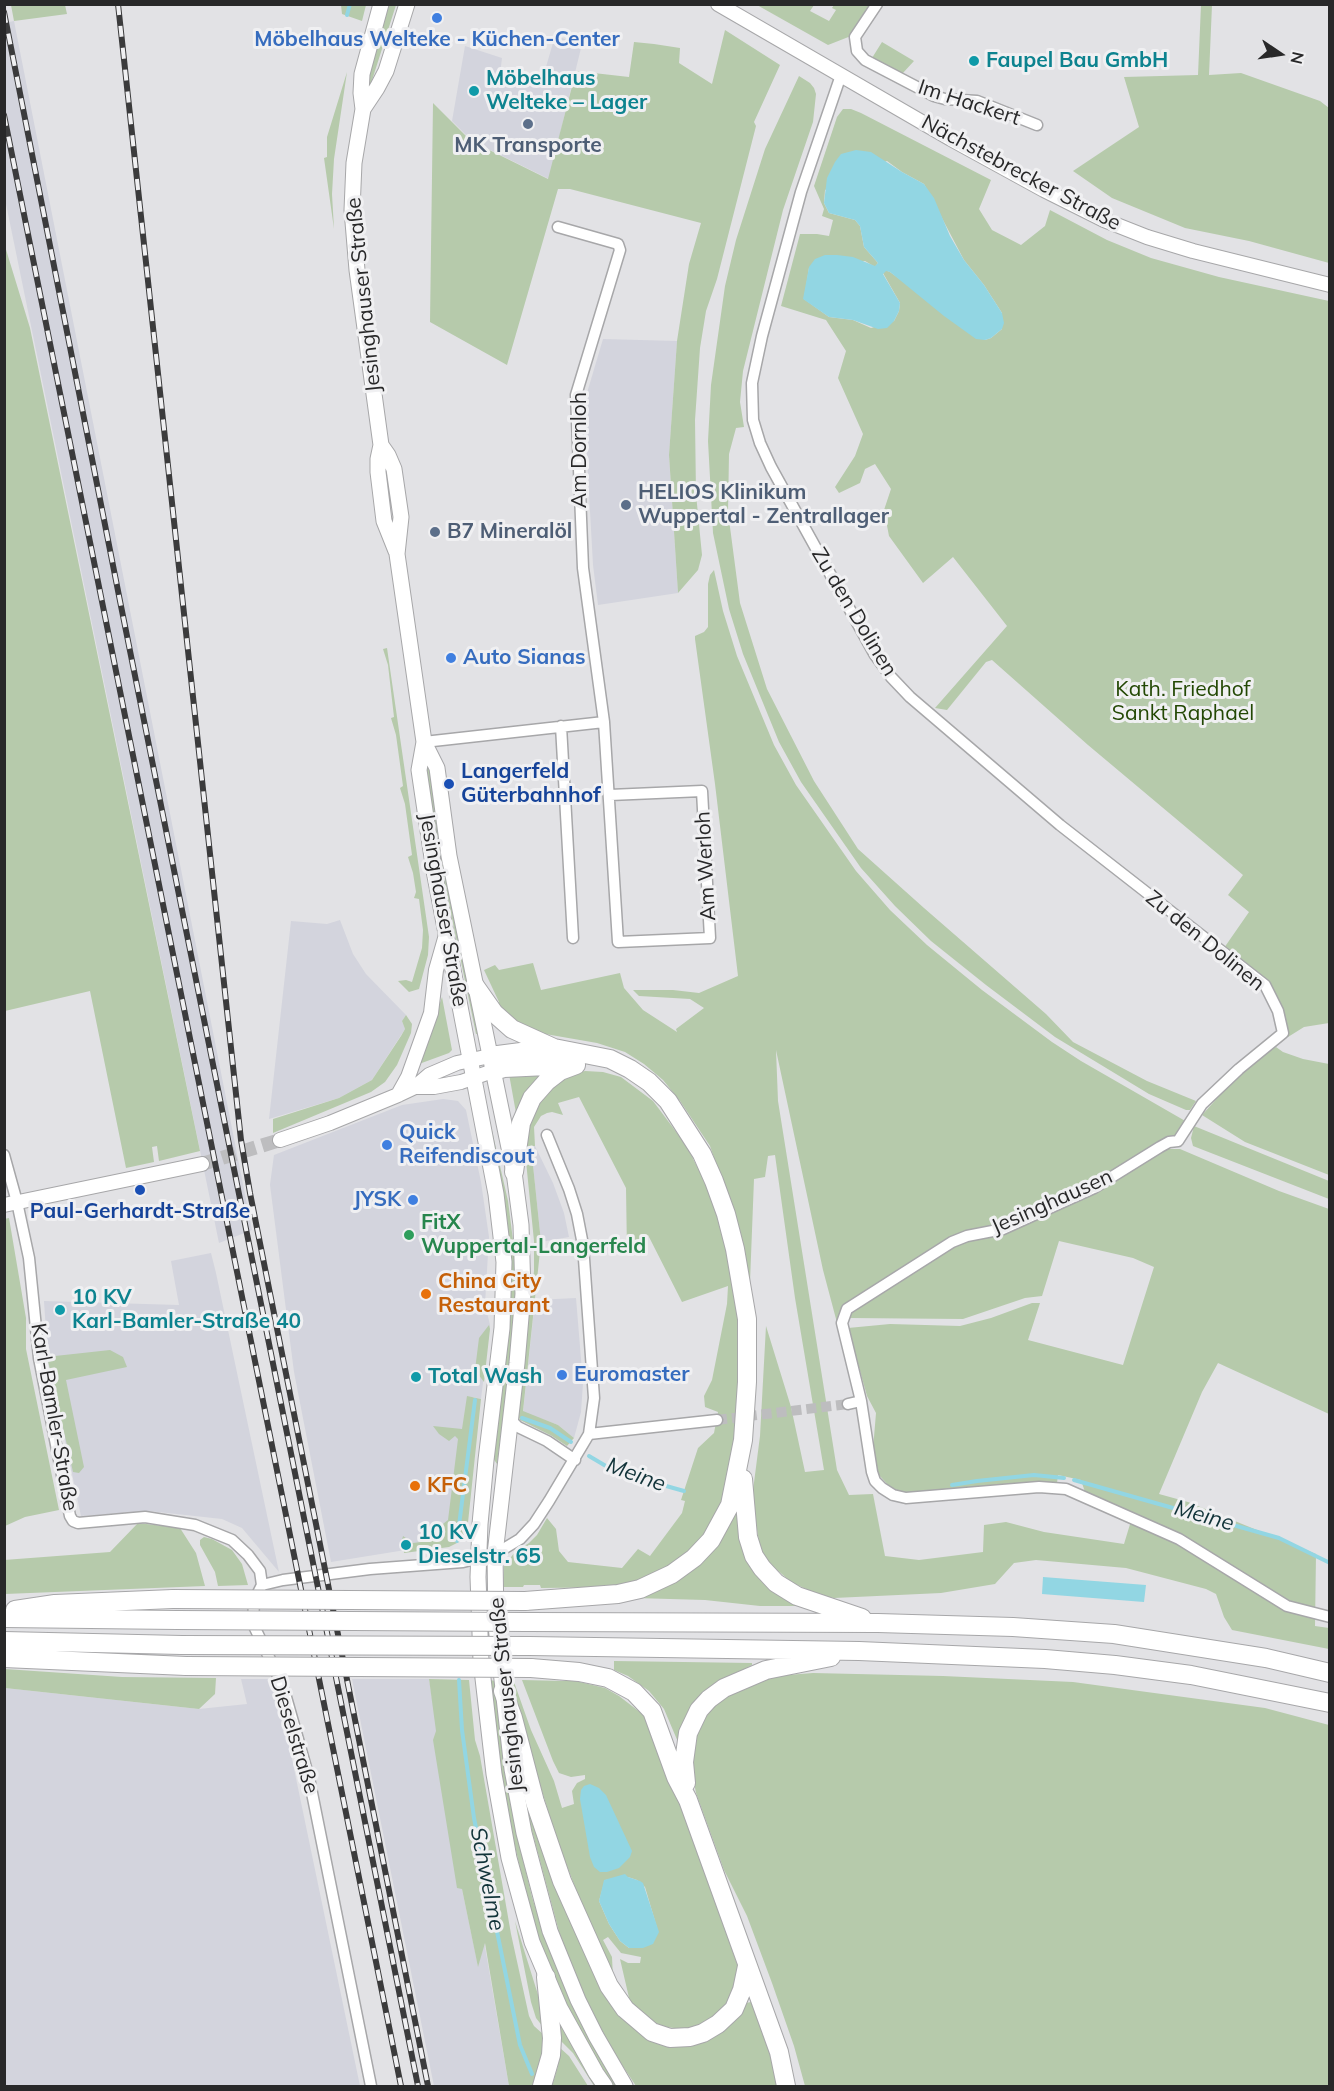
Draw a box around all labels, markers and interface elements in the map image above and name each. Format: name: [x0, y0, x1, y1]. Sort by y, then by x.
marker: Möbelhaus Welteke - Küchen-Center: [430, 11, 444, 25]
north arrow: [1250, 24, 1310, 84]
place label: Möbelhaus Welteke - Küchen-Center: [254, 27, 620, 53]
place label: Faupel Bau GmbH: [986, 48, 1168, 74]
text: N: [1286, 50, 1309, 66]
marker: Faupel Bau GmbH: [967, 54, 981, 68]
place label: Möbelhaus Welteke – Lager: [486, 66, 647, 116]
street label: Im Hackert: [915, 75, 1023, 131]
marker: Möbelhaus Welteke – Lager: [467, 84, 481, 98]
street label: Nächstebrecker Straße: [917, 110, 1125, 236]
marker: MK Transporte: [521, 117, 535, 131]
place label: MK Transporte: [454, 133, 602, 159]
street label: Jesinghauser Straße: [341, 196, 387, 394]
street label: Am Dornloh: [567, 392, 593, 508]
place label: HELIOS Klinikum Wuppertal - Zentrallager: [638, 480, 889, 530]
marker: HELIOS Klinikum Wuppertal - Zentrallager: [619, 498, 633, 512]
place label: B7 Mineralöl: [447, 519, 572, 545]
marker: B7 Mineralöl: [428, 525, 442, 539]
street label: Zu den Dolinen: [806, 543, 902, 681]
place label: Auto Sianas: [463, 645, 586, 671]
marker: Auto Sianas: [444, 651, 458, 665]
park label: Kath. Friedhof Sankt Raphael: [1112, 677, 1254, 727]
place label: Langerfeld Güterbahnhof: [461, 759, 601, 809]
marker: Langerfeld Güterbahnhof: [442, 777, 456, 791]
street label: Jesinghauser Straße: [414, 811, 472, 1009]
street label: Am Werloh: [691, 811, 721, 921]
street label: Zu den Dolinen: [1141, 885, 1269, 997]
place label: Quick Reifendiscout: [399, 1120, 534, 1170]
marker: Quick Reifendiscout: [380, 1138, 394, 1152]
street label: Jesinghausen: [988, 1164, 1116, 1240]
marker: Paul-Gerhardt-Straße: [133, 1183, 147, 1197]
place label: JYSK: [353, 1187, 401, 1213]
marker: JYSK: [406, 1193, 420, 1207]
place label: Paul-Gerhardt-Straße: [30, 1199, 250, 1225]
place label: FitX Wuppertal-Langerfeld: [421, 1210, 646, 1260]
marker: FitX Wuppertal-Langerfeld: [402, 1228, 416, 1242]
place label: China City Restaurant: [438, 1269, 550, 1319]
place label: 10 KV Karl-Bamler-Straße 40: [72, 1285, 301, 1335]
marker: China City Restaurant: [419, 1287, 433, 1301]
marker: 10 KV Karl-Bamler-Straße 40: [53, 1303, 67, 1317]
street label: Karl-Bamler-Straße: [25, 1321, 83, 1513]
place label: Euromaster: [574, 1362, 689, 1388]
place label: Total Wash: [428, 1364, 542, 1390]
marker: Euromaster: [555, 1368, 569, 1382]
marker: Total Wash: [409, 1370, 423, 1384]
water label: Meine: [603, 1452, 669, 1498]
place label: KFC: [427, 1473, 467, 1499]
marker: KFC: [408, 1479, 422, 1493]
water label: Meine: [1171, 1495, 1237, 1537]
place label: 10 KV Dieselstr. 65: [418, 1520, 541, 1570]
marker: 10 KV Dieselstr. 65: [399, 1538, 413, 1552]
street label: Jesinghauser Straße: [484, 1596, 530, 1794]
street label: Dieselstraße: [264, 1673, 324, 1797]
water label: Schwelme: [464, 1825, 510, 1933]

